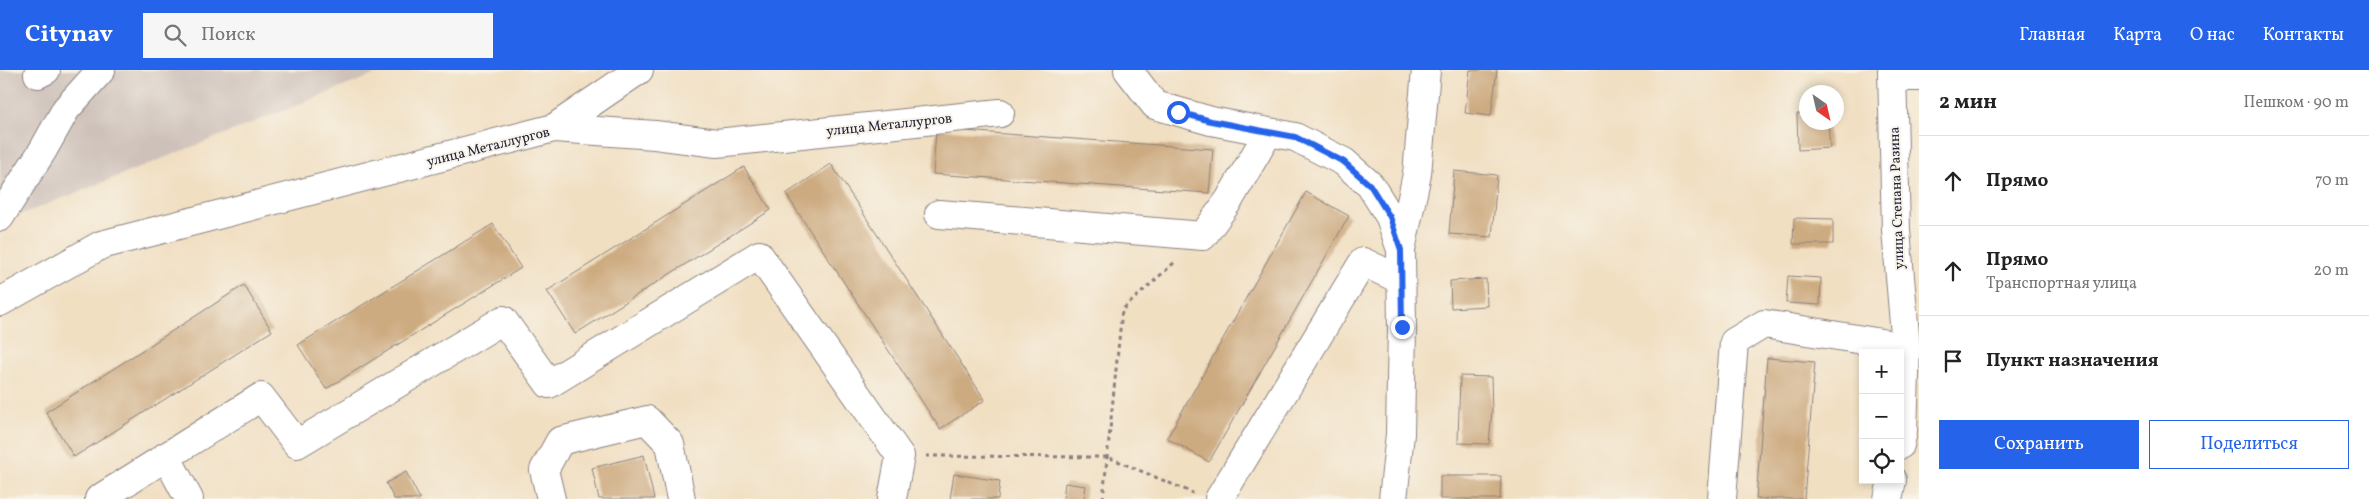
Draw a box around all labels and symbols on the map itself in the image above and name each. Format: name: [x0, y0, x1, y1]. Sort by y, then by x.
north arrow: [1799, 85, 1844, 130]
route start: [1167, 101, 1190, 124]
street label: улица Металлургов: [825, 109, 953, 142]
street label: улица Металлургов: [425, 123, 552, 172]
street label: улица Степана Разина: [1886, 126, 1909, 270]
route end: [1391, 316, 1414, 339]

